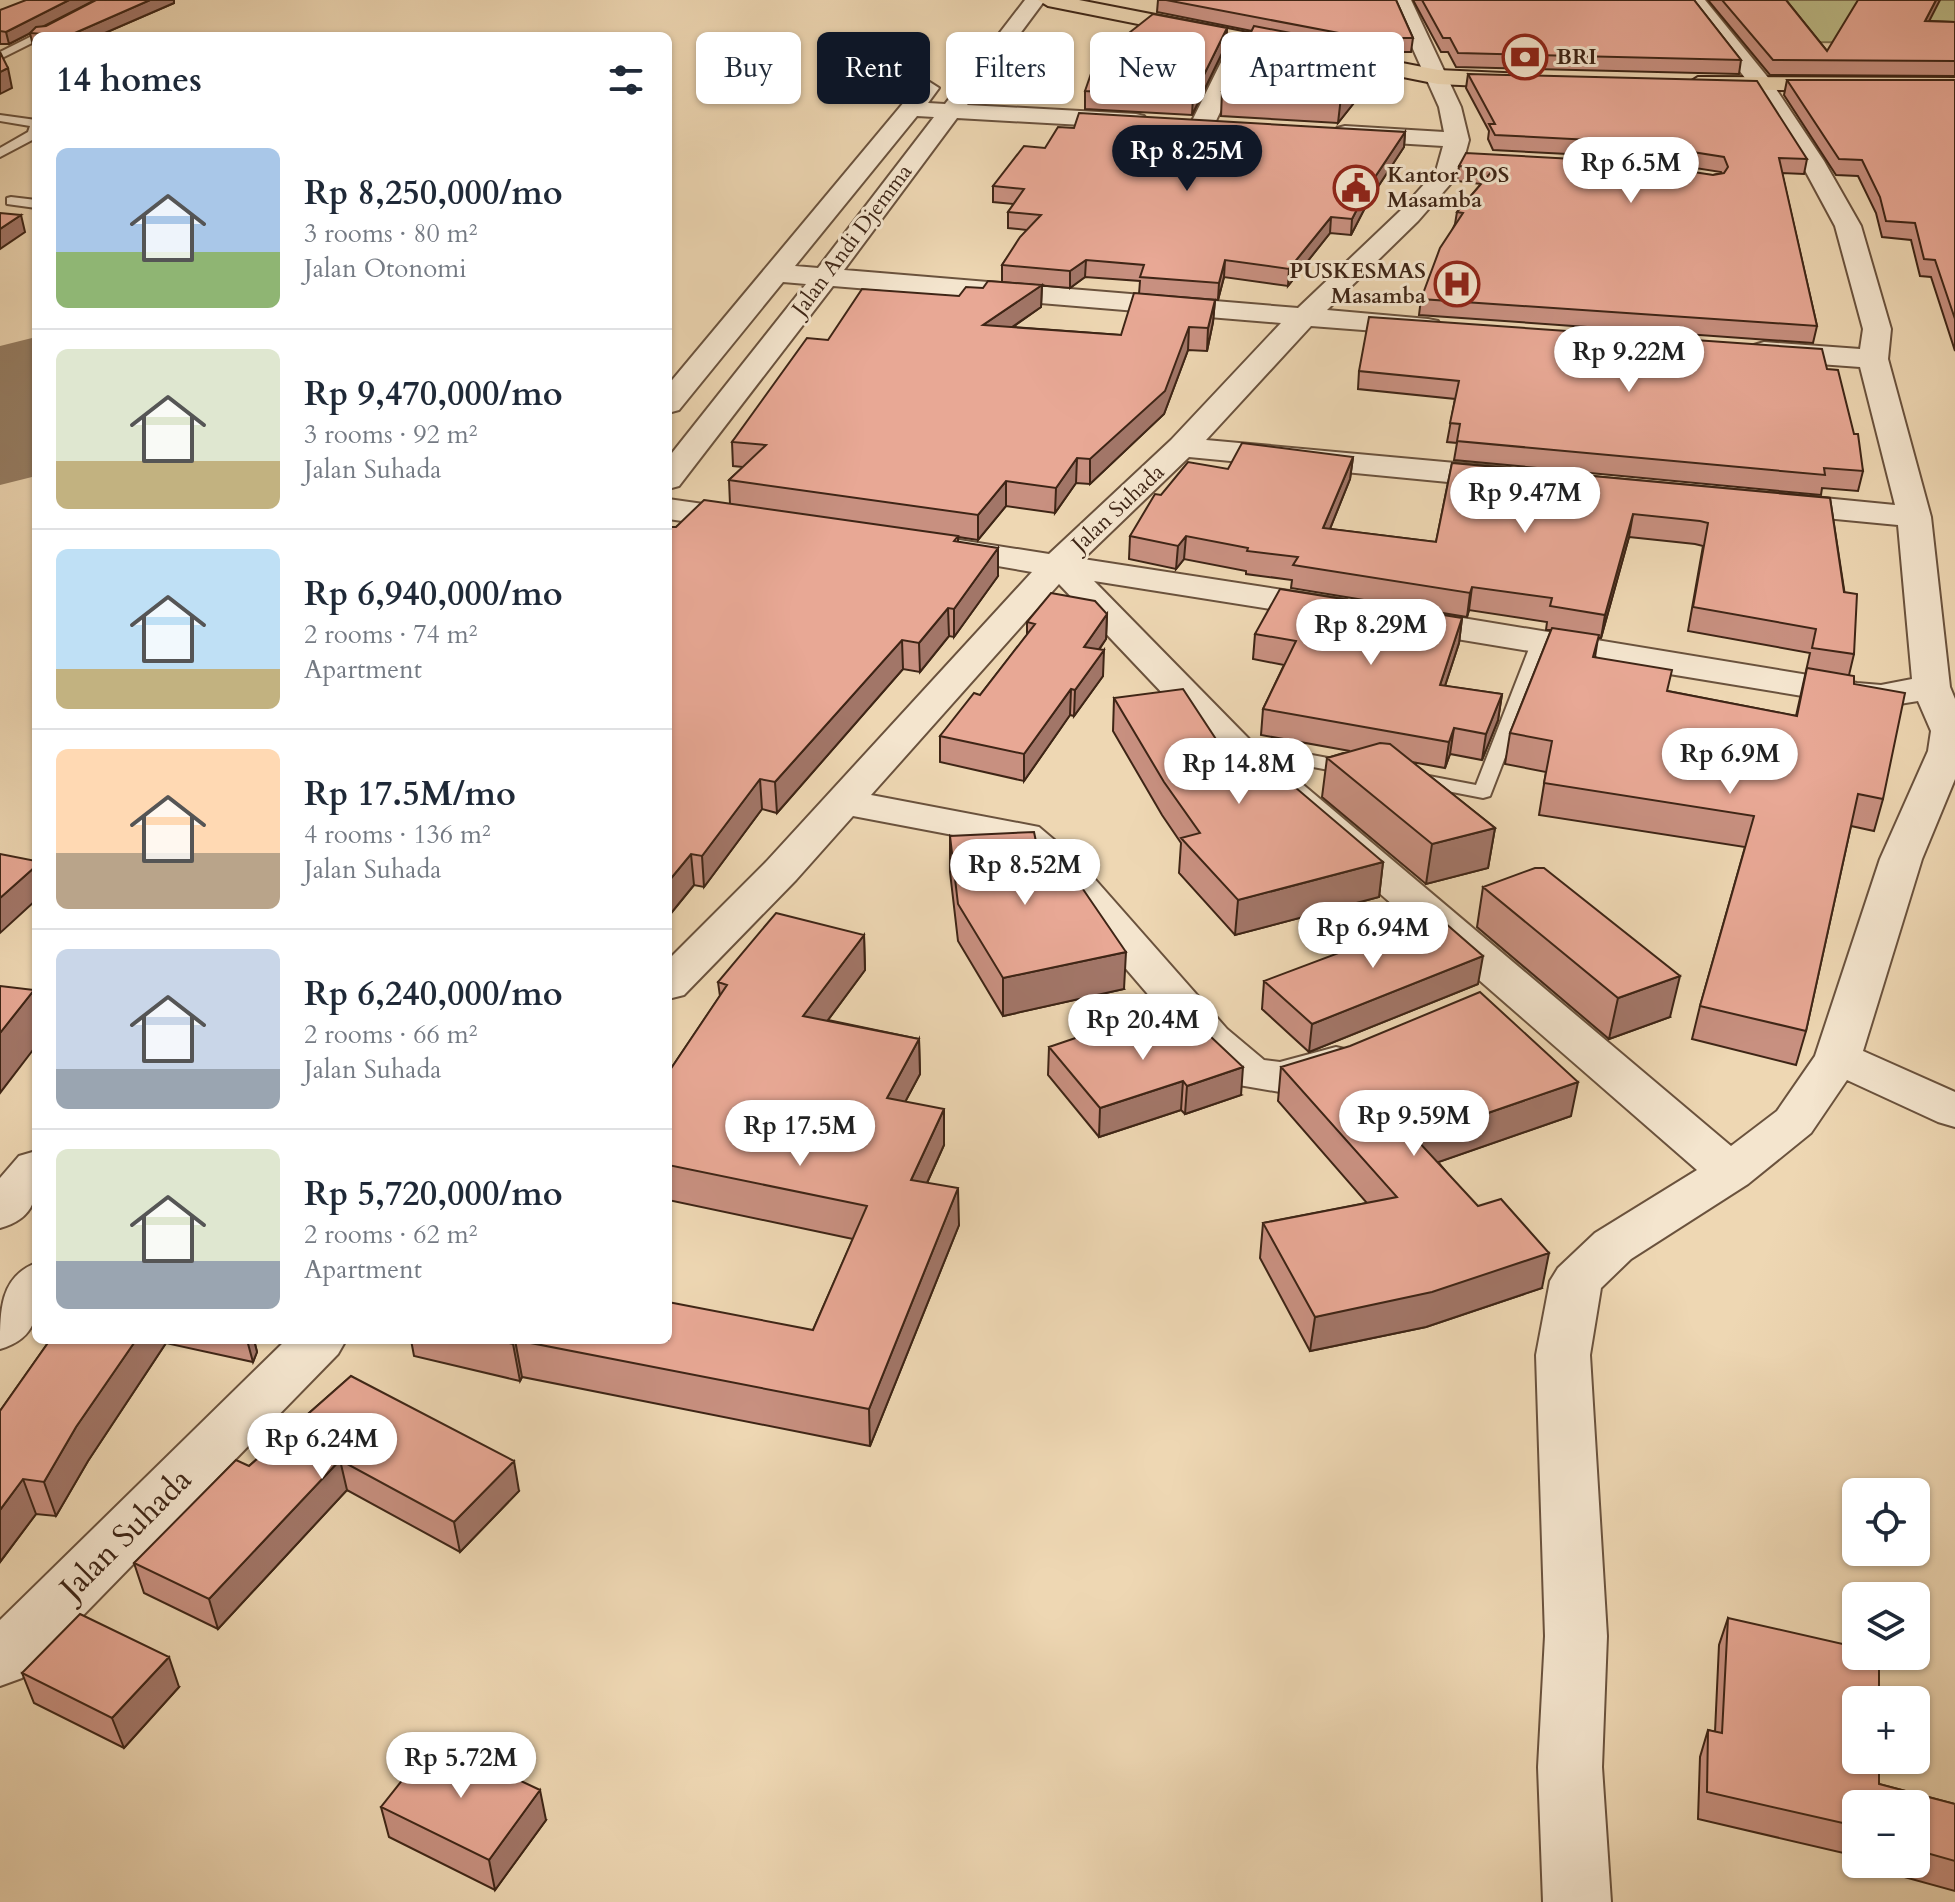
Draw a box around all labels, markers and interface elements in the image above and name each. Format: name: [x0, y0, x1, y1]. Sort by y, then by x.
chip: Buy: [696, 32, 801, 104]
chip: Rent: [817, 32, 930, 104]
chip: Filters: [946, 32, 1074, 104]
chip: New: [1090, 32, 1205, 104]
chip: Apartment: [1221, 32, 1404, 104]
bank icon: BRI: [1501, 33, 1549, 81]
place label: BRI: [1556, 42, 1597, 72]
text: 14 homes: [56, 57, 202, 103]
icon: filters: [604, 58, 648, 102]
pin: Rp 8.25M: [1104, 125, 1270, 193]
text: Rp 8.25M: [1130, 133, 1244, 168]
pin: Rp 6.5M: [1557, 137, 1705, 205]
text: Rp 6.5M: [1581, 145, 1681, 180]
street label: Jalan Andi Djemma: [783, 157, 919, 325]
place label: Kantor POS Masamba: [1387, 160, 1510, 215]
public building icon: Kantor POS Masamba: [1332, 164, 1380, 212]
text: Rp 8,250,000/mo: [304, 170, 563, 216]
icon: home: [120, 180, 216, 276]
text: 3 rooms · 80 m²: [304, 216, 477, 251]
text: Jalan Otonomi: [304, 251, 467, 286]
place label: PUSKESMAS Masamba: [1289, 256, 1426, 311]
hospital icon: PUSKESMAS Masamba: [1433, 260, 1481, 308]
pin: Rp 9.22M: [1546, 326, 1712, 394]
text: Rp 9.22M: [1572, 334, 1686, 369]
text: Rp 9,470,000/mo: [304, 371, 563, 417]
icon: home: [120, 381, 216, 477]
text: 3 rooms · 92 m²: [304, 417, 477, 452]
text: Jalan Suhada: [304, 452, 442, 487]
street label: Jalan Suhada: [1063, 457, 1171, 561]
pin: Rp 9.47M: [1442, 467, 1608, 535]
text: Rp 9.47M: [1468, 475, 1582, 510]
text: Rp 6,940,000/mo: [304, 571, 563, 617]
icon: home: [120, 581, 216, 677]
pin: Rp 8.29M: [1288, 599, 1454, 667]
text: Rp 8.29M: [1314, 607, 1428, 642]
text: 2 rooms · 74 m²: [304, 617, 477, 652]
text: Apartment: [304, 652, 422, 687]
pin: Rp 6.9M: [1656, 728, 1804, 796]
text: Rp 6.9M: [1680, 736, 1780, 771]
pin: Rp 14.8M: [1156, 738, 1322, 806]
text: Rp 14.8M: [1182, 746, 1296, 781]
text: Rp 17.5M/mo: [304, 771, 516, 817]
icon: home: [120, 781, 216, 877]
text: 4 rooms · 136 m²: [304, 817, 491, 852]
pin: Rp 8.52M: [942, 839, 1108, 907]
text: Rp 8.52M: [968, 847, 1082, 882]
text: Jalan Suhada: [304, 852, 442, 887]
pin: Rp 6.94M: [1290, 902, 1456, 970]
text: Rp 6.94M: [1316, 910, 1430, 945]
text: Rp 6,240,000/mo: [304, 971, 563, 1017]
icon: home: [120, 981, 216, 1077]
pin: Rp 20.4M: [1060, 994, 1226, 1062]
text: Rp 20.4M: [1086, 1002, 1200, 1037]
text: 2 rooms · 66 m²: [304, 1017, 477, 1052]
text: Jalan Suhada: [304, 1052, 442, 1087]
pin: Rp 9.59M: [1331, 1090, 1497, 1158]
text: Rp 9.59M: [1357, 1098, 1471, 1133]
pin: Rp 17.5M: [717, 1100, 883, 1168]
text: Rp 17.5M: [743, 1108, 857, 1143]
text: Rp 5,720,000/mo: [304, 1171, 563, 1217]
icon: home: [120, 1181, 216, 1277]
text: 2 rooms · 62 m²: [304, 1217, 477, 1252]
text: Apartment: [304, 1252, 422, 1287]
pin: Rp 6.24M: [239, 1413, 405, 1481]
text: Rp 6.24M: [265, 1421, 379, 1456]
street label: Jalan Suhada: [48, 1458, 202, 1612]
map controls: [1842, 1478, 1930, 1878]
button: locate: [1842, 1478, 1930, 1566]
button: layers: [1842, 1582, 1930, 1670]
button: +: [1842, 1686, 1930, 1774]
pin: Rp 5.72M: [378, 1732, 544, 1800]
text: Rp 5.72M: [404, 1740, 518, 1775]
button: −: [1842, 1790, 1930, 1878]

